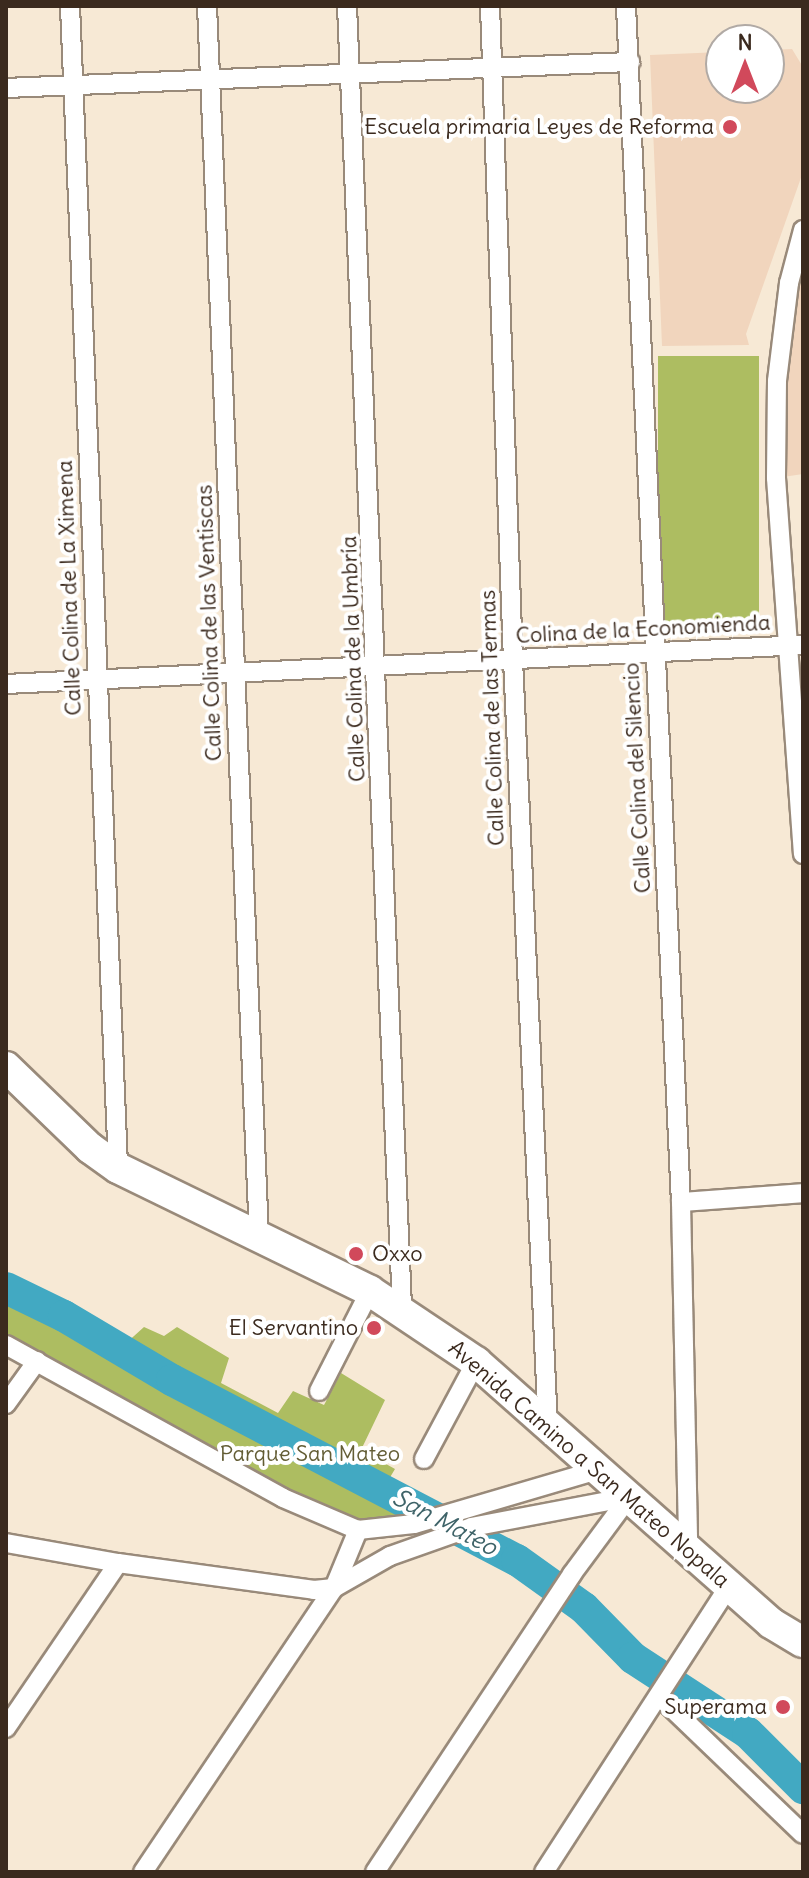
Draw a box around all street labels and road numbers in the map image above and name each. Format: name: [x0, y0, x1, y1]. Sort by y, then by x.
street label: Calle Colina de La Ximena: [51, 460, 87, 716]
street label: Calle Colina de las Ventiscas: [191, 484, 227, 762]
street label: Calle Colina de la Umbría: [336, 536, 370, 782]
street label: Calle Colina de las Termas: [474, 590, 510, 846]
street label: Colina de la Economienda: [515, 609, 771, 649]
street label: Calle Colina del Silencio: [618, 662, 656, 894]
street label: Avenida Camino a San Mateo Nopala: [443, 1335, 735, 1593]

